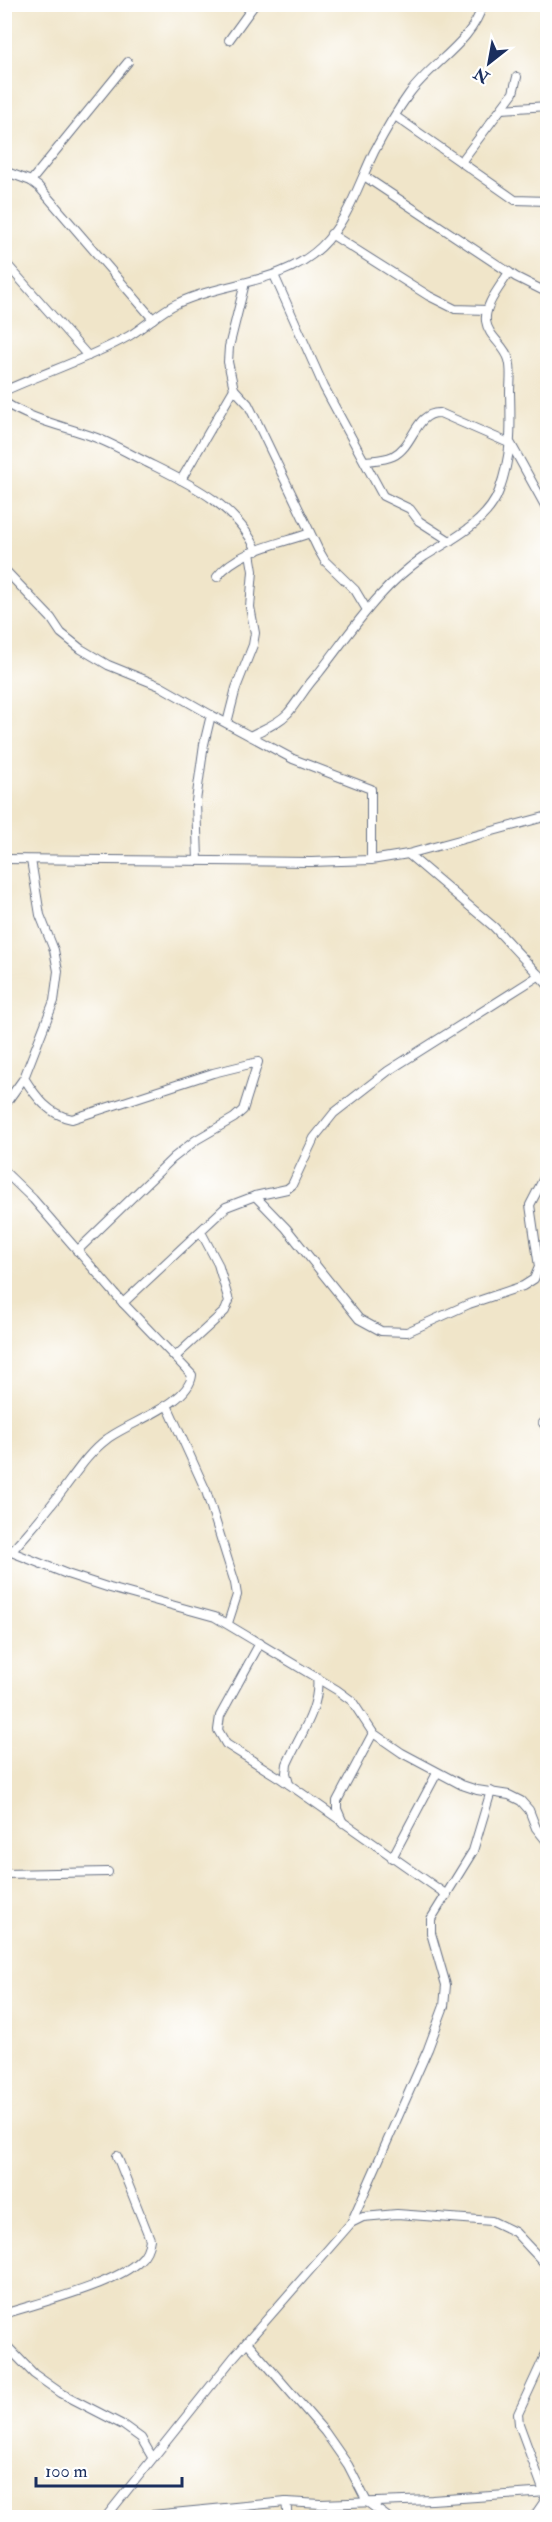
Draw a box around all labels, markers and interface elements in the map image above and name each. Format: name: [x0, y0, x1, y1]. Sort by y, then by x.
north arrow: [459, 33, 519, 93]
text: N: [470, 62, 494, 88]
scale bar: [36, 2450, 182, 2488]
text: 100 m: [45, 2460, 88, 2483]

